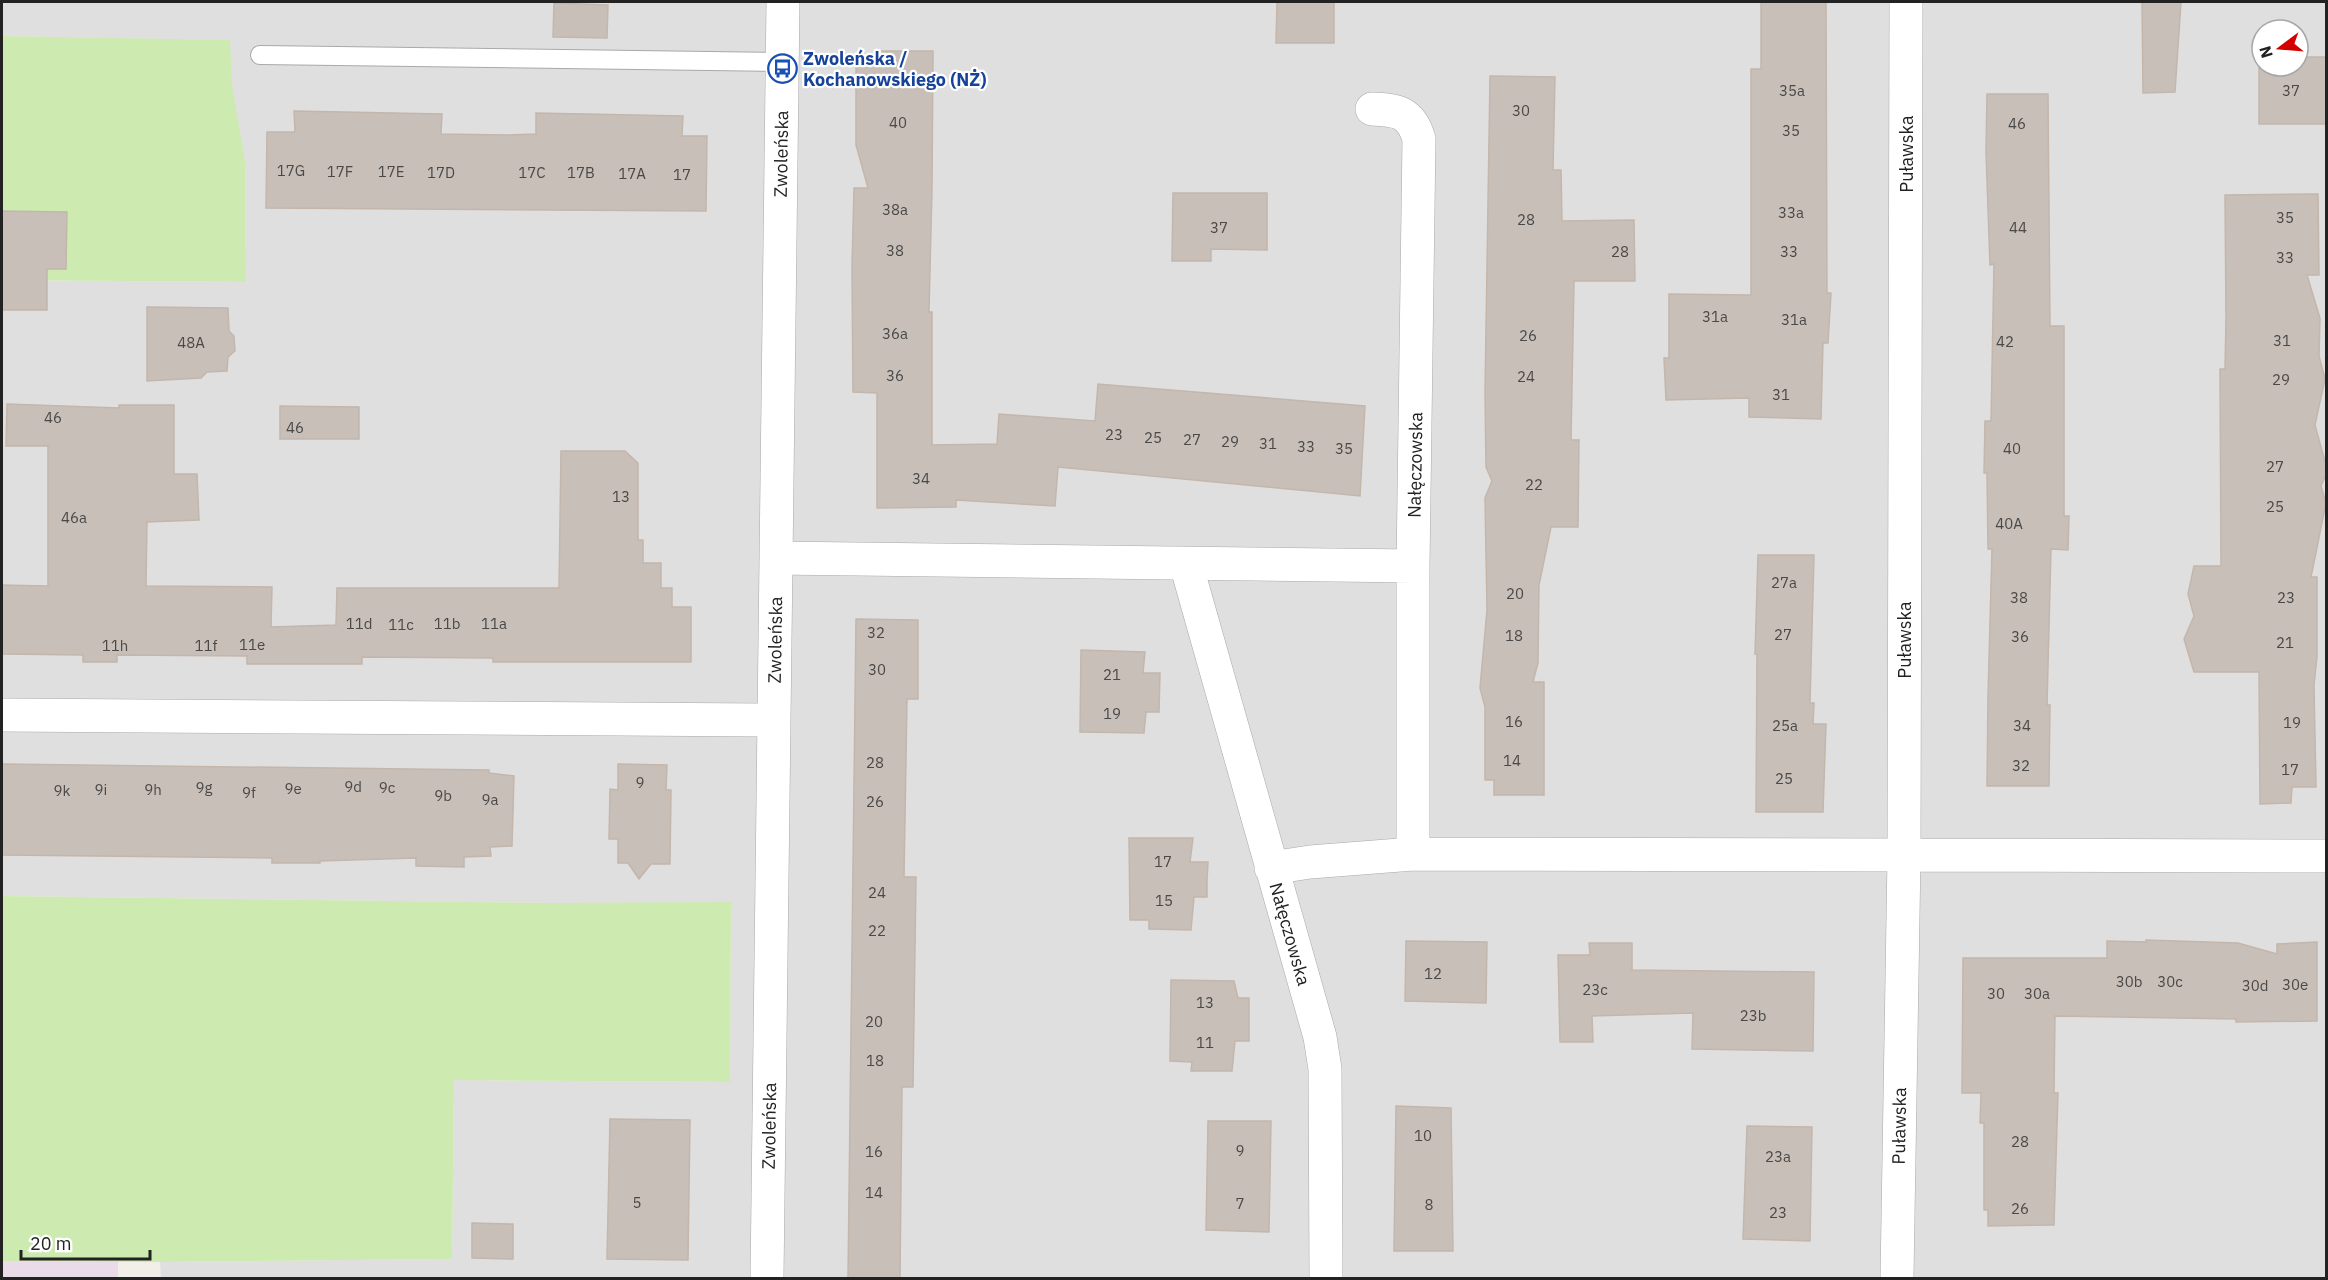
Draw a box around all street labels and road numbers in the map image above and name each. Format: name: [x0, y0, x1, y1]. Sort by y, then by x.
street label: Zwoleńska: [769, 110, 793, 198]
street label: Puławska: [1895, 115, 1918, 193]
street label: Nałęczowska: [1403, 411, 1427, 518]
street label: Zwoleńska: [763, 596, 787, 684]
street label: Puławska: [1893, 601, 1916, 679]
street label: Nałęczowska: [1264, 880, 1316, 988]
street label: Zwoleńska: [757, 1082, 781, 1170]
street label: Puławska: [1887, 1087, 1911, 1165]

